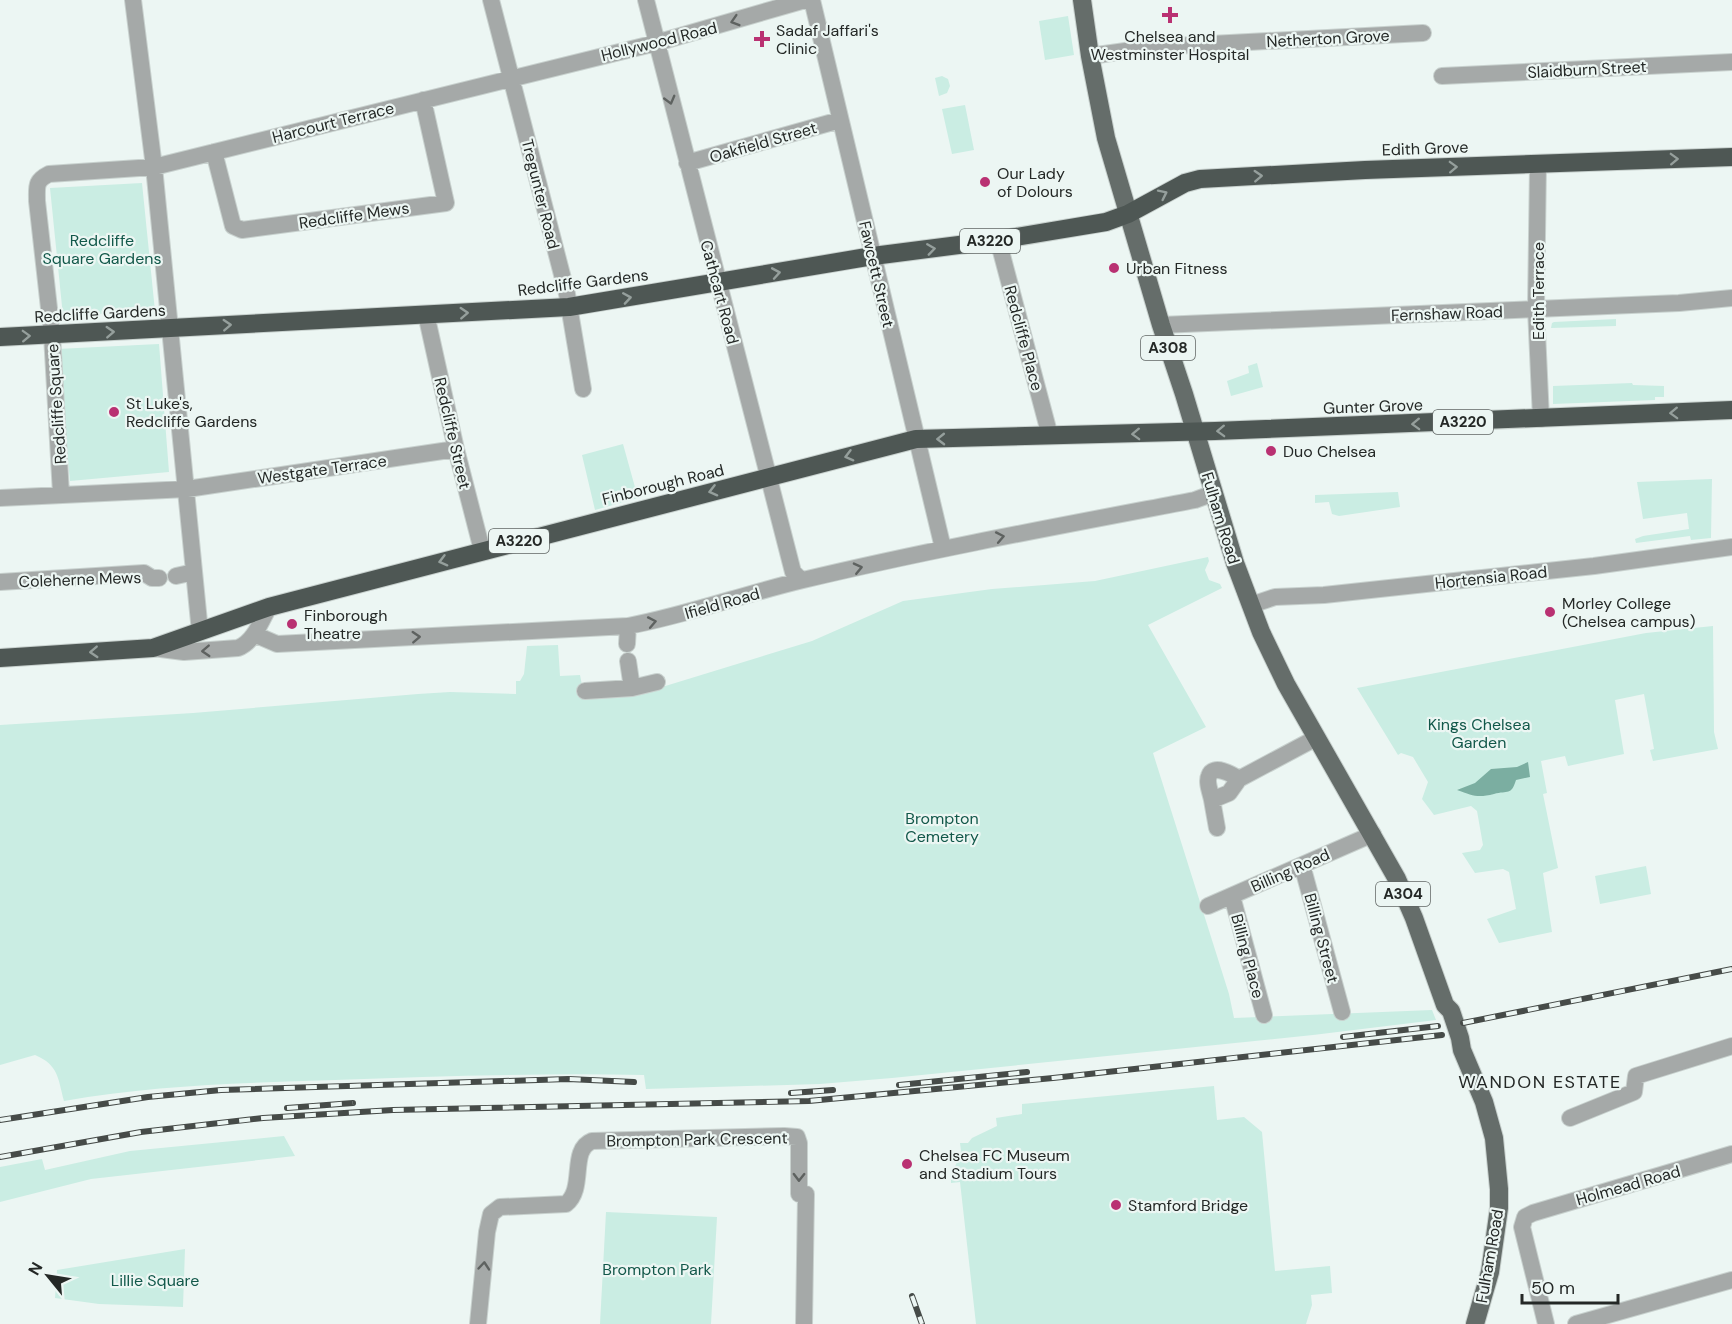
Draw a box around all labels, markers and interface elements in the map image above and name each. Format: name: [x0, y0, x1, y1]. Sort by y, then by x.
marker: Chelsea and Westminster Hospital: [1161, 6, 1179, 24]
one-way arrow: [730, 14, 741, 26]
street label: Hollywood Road: [599, 17, 719, 66]
place label: Sadaf Jaffari's Clinic: [776, 20, 879, 59]
street label: Netherton Grove: [1266, 25, 1390, 52]
place label: Chelsea and Westminster Hospital: [1091, 26, 1249, 65]
marker: Sadaf Jaffari's Clinic: [753, 30, 771, 48]
street label: Slaidburn Street: [1527, 56, 1647, 83]
one-way arrow: [663, 95, 676, 105]
street label: Harcourt Terrace: [270, 97, 396, 148]
street label: Oakfield Street: [707, 117, 819, 168]
street label: Edith Grove: [1381, 136, 1469, 161]
street label: Tregunter Road: [517, 137, 564, 251]
one-way arrow: [1670, 153, 1679, 166]
one-way arrow: [1449, 161, 1458, 173]
place label: Our Lady of Dolours: [997, 163, 1073, 202]
one-way arrow: [1254, 169, 1263, 182]
marker: Our Lady of Dolours: [978, 175, 992, 189]
one-way arrow: [1157, 190, 1168, 202]
street label: Redcliffe Mews: [298, 197, 411, 234]
street label: Fawcett Street: [854, 219, 899, 329]
road number: A3220: [960, 229, 1020, 253]
park label: Redcliffe Square Gardens: [43, 230, 161, 269]
street label: Cathcart Road: [696, 238, 744, 347]
street label: Edith Terrace: [1528, 242, 1549, 340]
one-way arrow: [927, 243, 936, 255]
place label: Urban Fitness: [1126, 258, 1228, 279]
marker: Urban Fitness: [1107, 261, 1121, 275]
street label: Redcliffe Gardens: [517, 264, 650, 301]
one-way arrow: [770, 267, 780, 280]
street label: Redcliffe Place: [999, 283, 1048, 393]
one-way arrow: [623, 292, 632, 304]
street label: Redcliffe Gardens: [34, 300, 166, 327]
street label: Fernshaw Road: [1391, 301, 1503, 326]
one-way arrow: [460, 306, 469, 319]
one-way arrow: [223, 319, 232, 332]
one-way arrow: [105, 325, 114, 338]
one-way arrow: [21, 329, 30, 342]
road number: A308: [1141, 336, 1195, 360]
street label: Redcliffe Square: [42, 343, 71, 465]
street label: Redcliffe Street: [429, 375, 476, 491]
place label: St Luke's, Redcliffe Gardens: [126, 393, 257, 432]
street label: Gunter Grove: [1323, 394, 1423, 419]
marker: St Luke's, Redcliffe Gardens: [107, 405, 121, 419]
one-way arrow: [1669, 407, 1678, 420]
road number: A3220: [1433, 410, 1493, 434]
one-way arrow: [1411, 417, 1420, 430]
one-way arrow: [1216, 424, 1225, 437]
one-way arrow: [1132, 427, 1141, 440]
one-way arrow: [937, 432, 946, 445]
place label: Duo Chelsea: [1283, 441, 1376, 462]
marker: Duo Chelsea: [1264, 444, 1278, 458]
one-way arrow: [844, 449, 854, 462]
street label: Westgate Terrace: [256, 450, 388, 489]
street label: Finborough Road: [600, 459, 726, 510]
street label: Fulham Road: [1197, 470, 1244, 567]
one-way arrow: [708, 484, 718, 497]
road number: A3220: [489, 529, 549, 553]
one-way arrow: [995, 531, 1005, 544]
one-way arrow: [438, 554, 448, 566]
street label: Hortensia Road: [1434, 561, 1548, 594]
one-way arrow: [853, 562, 863, 575]
street label: Coleherne Mews: [18, 567, 142, 592]
street label: Ifield Road: [682, 583, 762, 624]
place label: Morley College (Chelsea campus): [1562, 593, 1696, 632]
place label: Finborough Theatre: [304, 605, 388, 644]
marker: Morley College (Chelsea campus): [1543, 605, 1557, 619]
one-way arrow: [646, 616, 656, 629]
marker: Finborough Theatre: [285, 617, 299, 631]
one-way arrow: [411, 631, 420, 644]
one-way arrow: [202, 644, 211, 657]
one-way arrow: [90, 646, 99, 659]
park label: Kings Chelsea Garden: [1428, 714, 1530, 753]
park label: Brompton Cemetery: [905, 808, 979, 847]
street label: Billing Road: [1248, 844, 1333, 897]
road number: A304: [1376, 882, 1430, 906]
street label: Billing Street: [1299, 891, 1344, 985]
street label: Billing Place: [1226, 912, 1269, 1001]
district label: WANDON ESTATE: [1458, 1070, 1622, 1094]
street label: Brompton Park Crescent: [606, 1127, 788, 1152]
place label: Chelsea FC Museum and Stadium Tours: [919, 1145, 1070, 1184]
marker: Chelsea FC Museum and Stadium Tours: [900, 1157, 914, 1171]
street label: Holmead Road: [1574, 1161, 1683, 1210]
one-way arrow: [793, 1172, 805, 1181]
place label: Stamford Bridge: [1128, 1195, 1248, 1216]
marker: Stamford Bridge: [1109, 1198, 1123, 1212]
street label: Fulham Road: [1471, 1208, 1508, 1305]
north arrow: [18, 1246, 78, 1306]
text: N: [23, 1258, 47, 1279]
park label: Brompton Park: [602, 1259, 712, 1280]
one-way arrow: [477, 1261, 490, 1270]
scale bar: [1522, 1267, 1618, 1305]
park label: Lillie Square: [111, 1270, 199, 1291]
text: 50 m: [1531, 1276, 1575, 1300]

